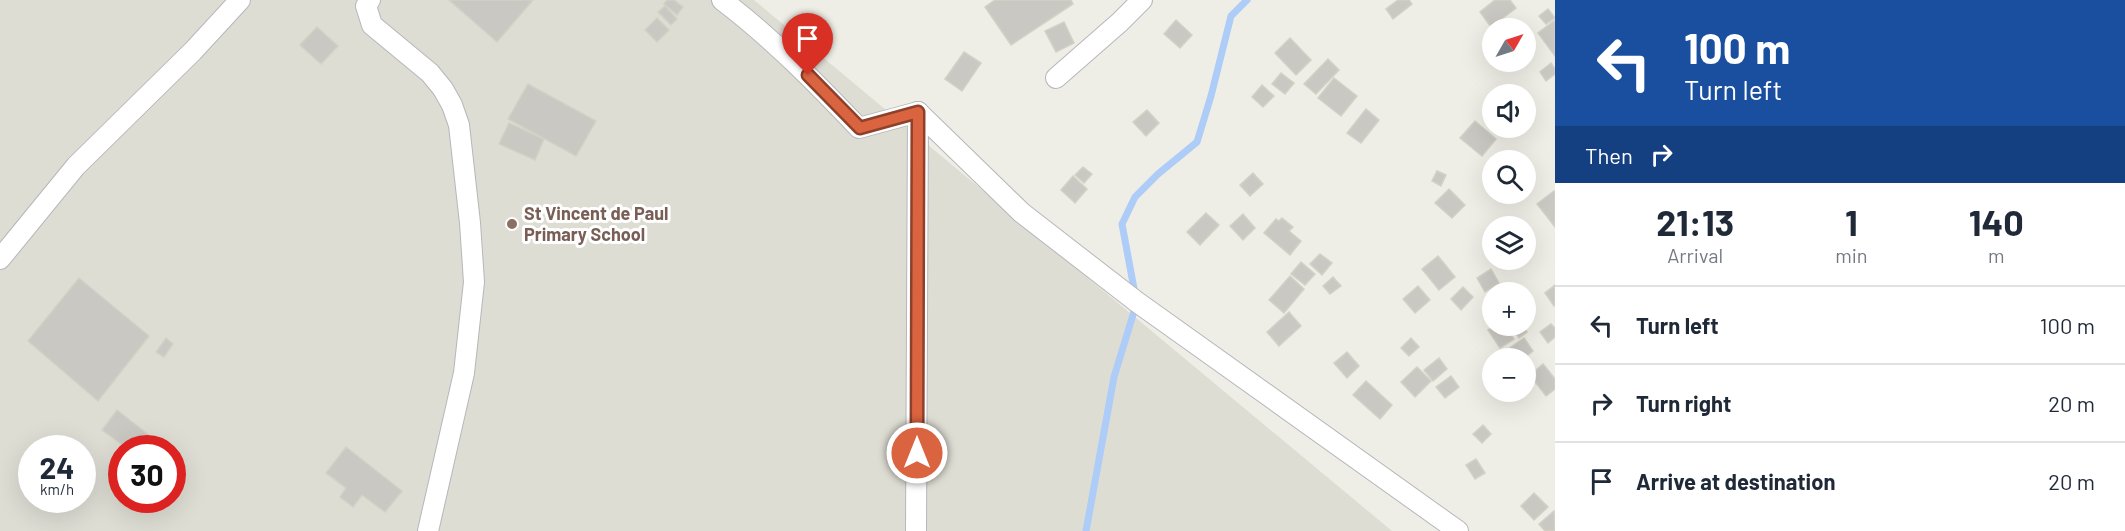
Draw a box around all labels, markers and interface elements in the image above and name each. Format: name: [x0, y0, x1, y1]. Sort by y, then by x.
pin: [782, 13, 833, 75]
north arrow: [1482, 18, 1536, 72]
map controls: [1482, 18, 1536, 402]
icon: arrive: [791, 22, 824, 55]
text: 100 m: [1684, 22, 1790, 72]
icon: left: [1585, 24, 1663, 102]
text: Turn left: [1684, 73, 1782, 105]
button: sound: [1482, 84, 1536, 138]
icon: right: [1645, 138, 1678, 171]
text: Then: [1585, 142, 1633, 168]
button: search: [1482, 150, 1536, 204]
text: 21:13: [1656, 200, 1734, 243]
text: 1: [1845, 200, 1858, 243]
text: 140: [1969, 200, 2024, 243]
place label: St Vincent de Paul Primary School: [524, 202, 668, 245]
button: layers: [1482, 216, 1536, 270]
marker: St Vincent de Paul Primary School: [505, 217, 519, 231]
text: Arrival: [1667, 243, 1723, 267]
text: min: [1835, 243, 1868, 267]
text: m: [1988, 243, 2005, 267]
button: +: [1482, 282, 1536, 336]
icon: left: [1585, 309, 1618, 342]
text: Turn left: [1636, 312, 1719, 338]
text: 100 m: [2040, 312, 2095, 338]
button: −: [1482, 348, 1536, 402]
icon: right: [1585, 387, 1618, 420]
text: Turn right: [1636, 390, 1731, 416]
text: 20 m: [2048, 390, 2095, 416]
position arrow: [885, 421, 949, 485]
speed limit sign: 30: [108, 435, 186, 513]
text: 24: [40, 449, 74, 485]
icon: arrive: [1585, 465, 1618, 498]
text: Arrive at destination: [1636, 468, 1835, 494]
text: 20 m: [2048, 468, 2095, 494]
text: km/h: [40, 480, 74, 498]

